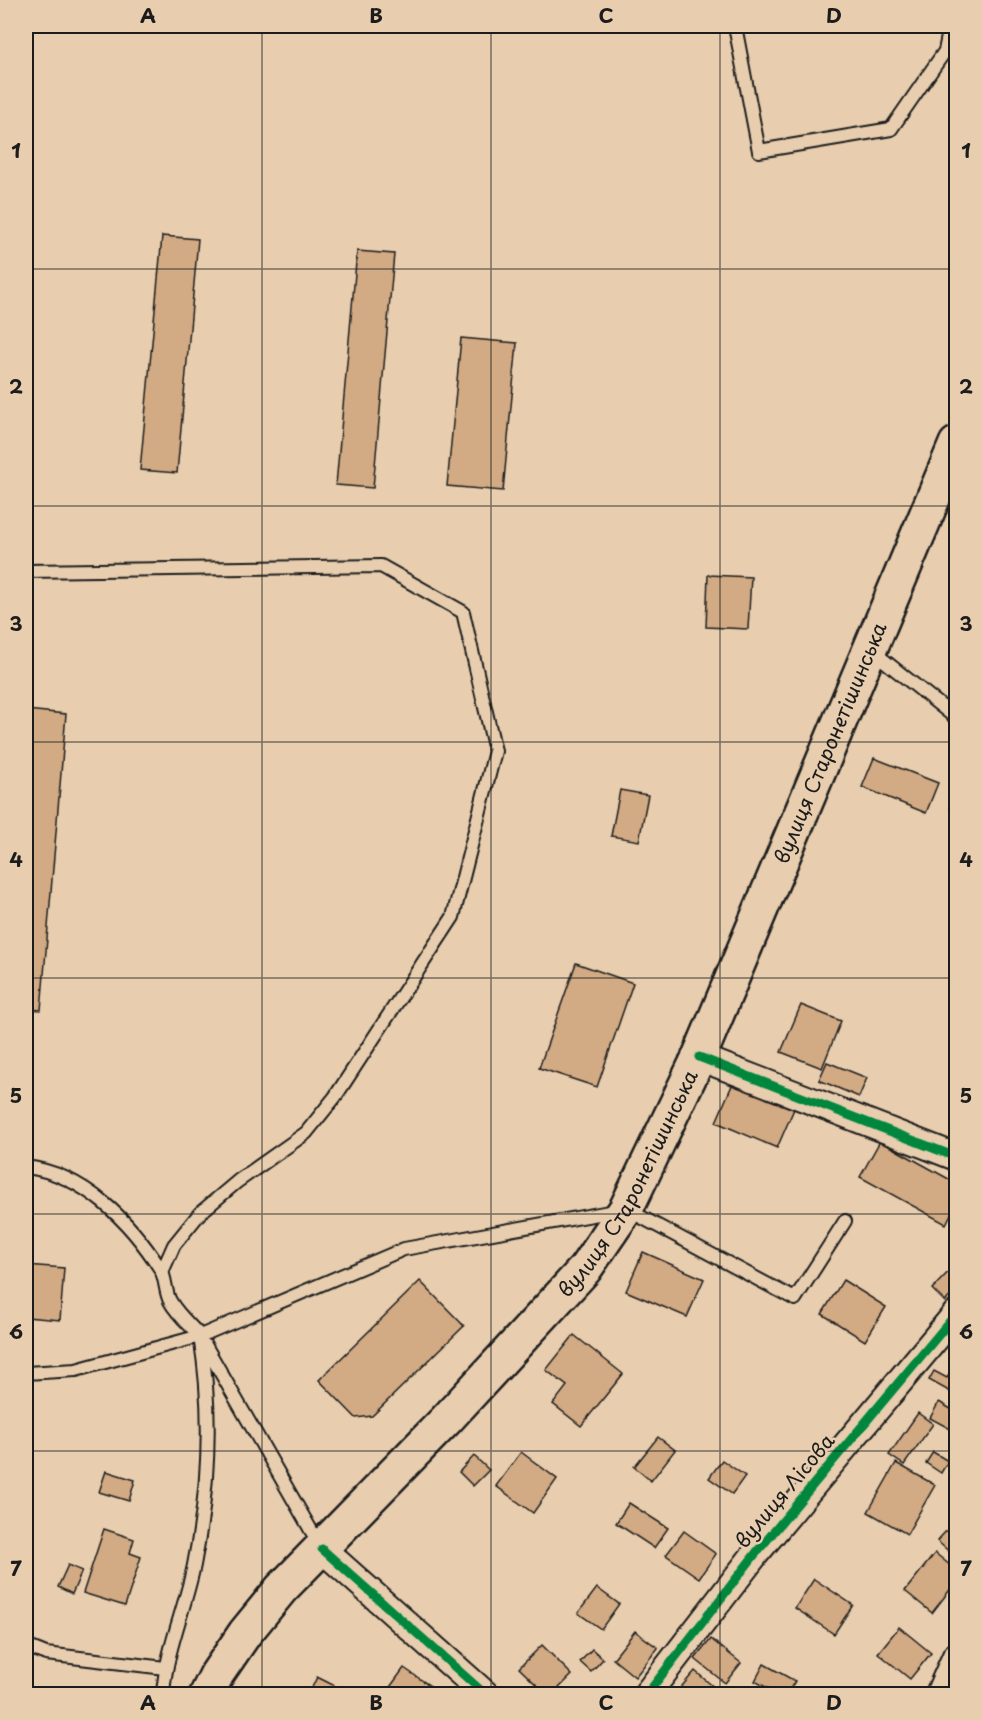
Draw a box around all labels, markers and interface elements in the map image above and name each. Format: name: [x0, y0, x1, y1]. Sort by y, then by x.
text: A: [140, 0, 156, 30]
text: B: [369, 0, 383, 30]
text: C: [598, 0, 614, 30]
text: D: [826, 0, 842, 30]
text: 1: [11, 135, 21, 165]
text: 1: [961, 135, 971, 165]
text: 2: [9, 371, 23, 401]
text: 2: [959, 371, 973, 401]
text: 3: [9, 608, 23, 638]
text: 3: [959, 608, 973, 638]
street label: вулиця Старонетішинська: [766, 617, 894, 868]
text: 4: [9, 844, 23, 874]
text: 4: [959, 844, 973, 874]
street label: вулиця Старонетішинська: [550, 1064, 705, 1303]
text: 5: [10, 1080, 22, 1110]
text: 5: [960, 1080, 972, 1110]
text: 6: [9, 1316, 23, 1346]
text: 6: [959, 1316, 973, 1346]
street label: вулиця Лісова: [727, 1426, 842, 1554]
text: 7: [10, 1553, 22, 1583]
text: 7: [960, 1553, 972, 1583]
text: A: [140, 1687, 156, 1717]
text: B: [369, 1687, 383, 1717]
text: C: [598, 1687, 614, 1717]
text: D: [826, 1687, 842, 1717]

